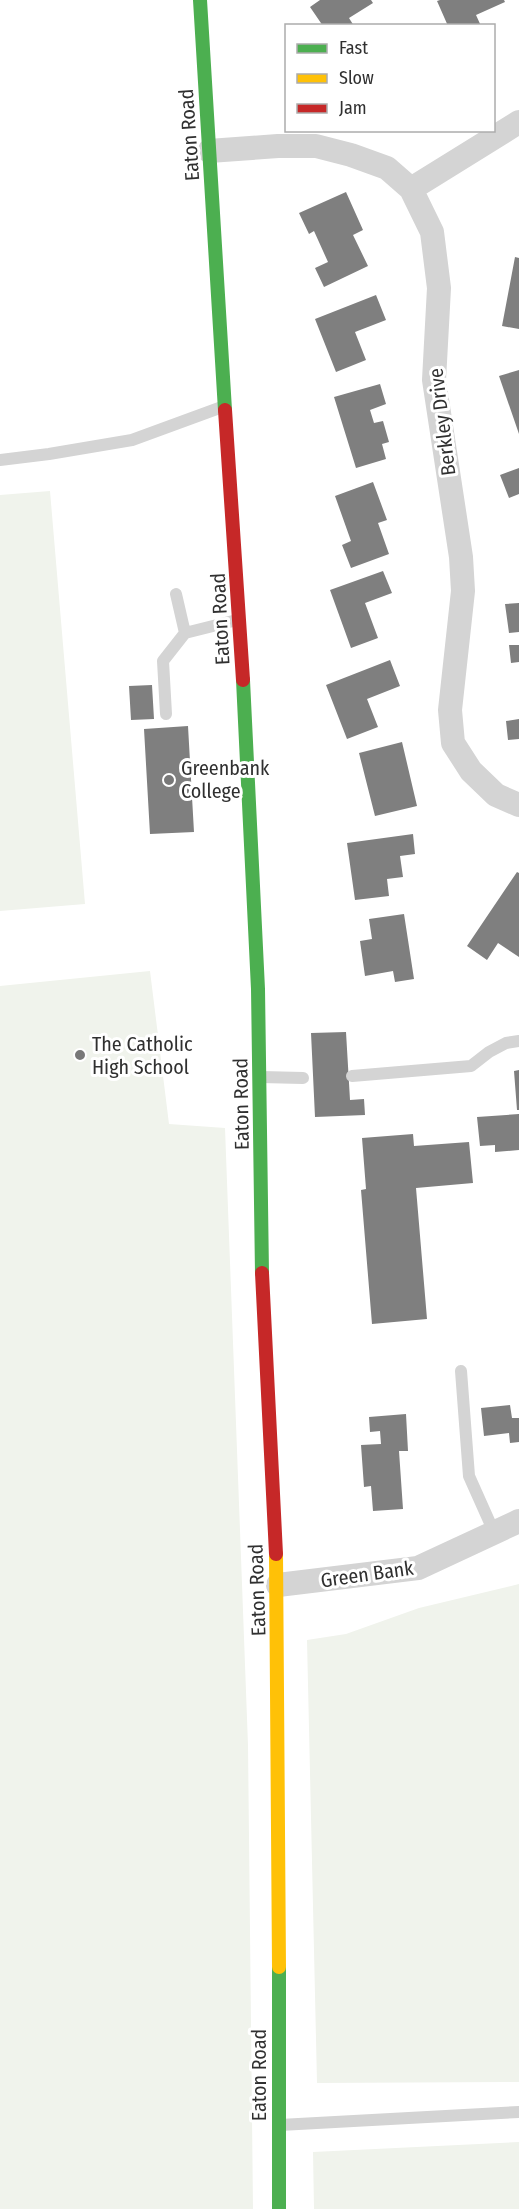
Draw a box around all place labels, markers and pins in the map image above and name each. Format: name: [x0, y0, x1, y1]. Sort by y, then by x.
place label: Greenbank College: [181, 756, 270, 803]
marker: Greenbank College: [162, 773, 176, 787]
place label: The Catholic High School: [92, 1032, 193, 1079]
marker: The Catholic High School: [73, 1048, 87, 1062]

